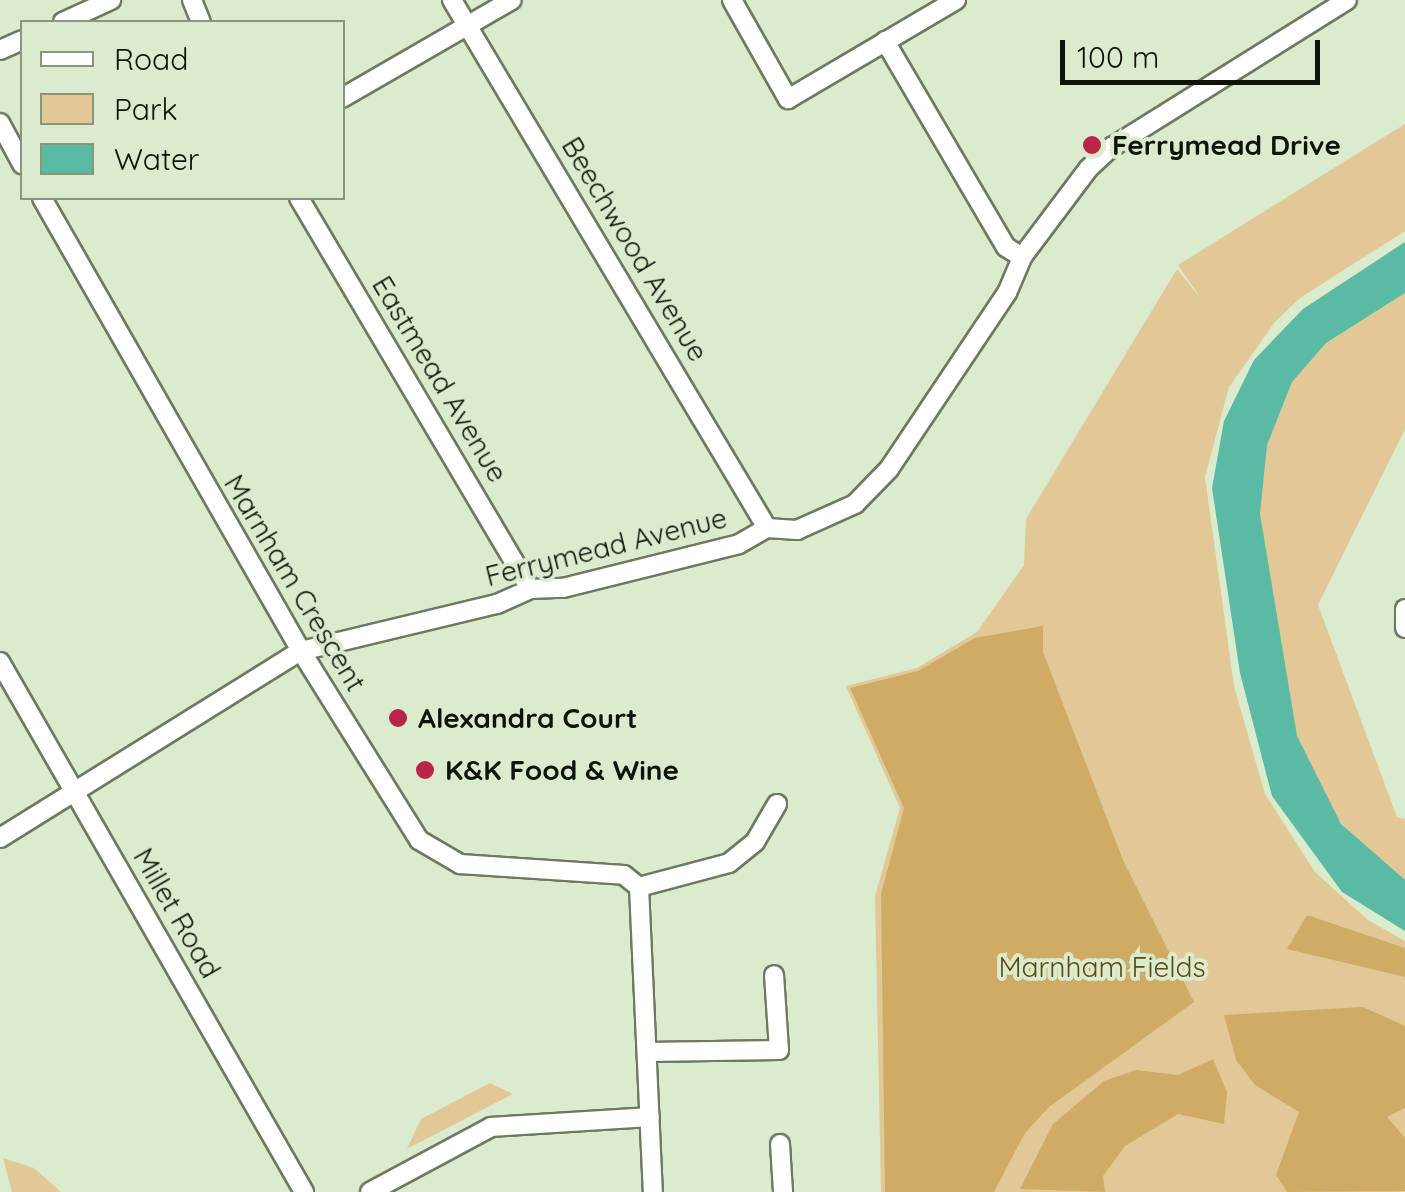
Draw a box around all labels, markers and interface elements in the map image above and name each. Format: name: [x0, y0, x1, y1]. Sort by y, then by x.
legend: [20, 20, 345, 200]
scale bar: [1065, 20, 1325, 82]
text: 100 m: [1077, 38, 1159, 76]
text: Road: [114, 40, 188, 78]
text: Park: [114, 90, 178, 128]
place label: Ferrymead Drive: [1112, 128, 1341, 162]
street label: Beechwood Avenue: [555, 131, 715, 367]
marker: Ferrymead Drive: [1081, 134, 1103, 156]
text: Water: [114, 140, 199, 178]
street label: Eastmead Avenue: [365, 270, 515, 488]
street label: Marnham Crescent: [217, 469, 373, 697]
street label: Ferrymead Avenue: [482, 501, 730, 593]
place label: Alexandra Court: [418, 701, 637, 735]
marker: Alexandra Court: [387, 707, 409, 729]
place label: K&K Food & Wine: [445, 753, 679, 787]
marker: K&K Food & Wine: [414, 759, 436, 781]
street label: Millet Road: [126, 842, 228, 984]
park label: Marnham Fields: [998, 950, 1206, 984]

